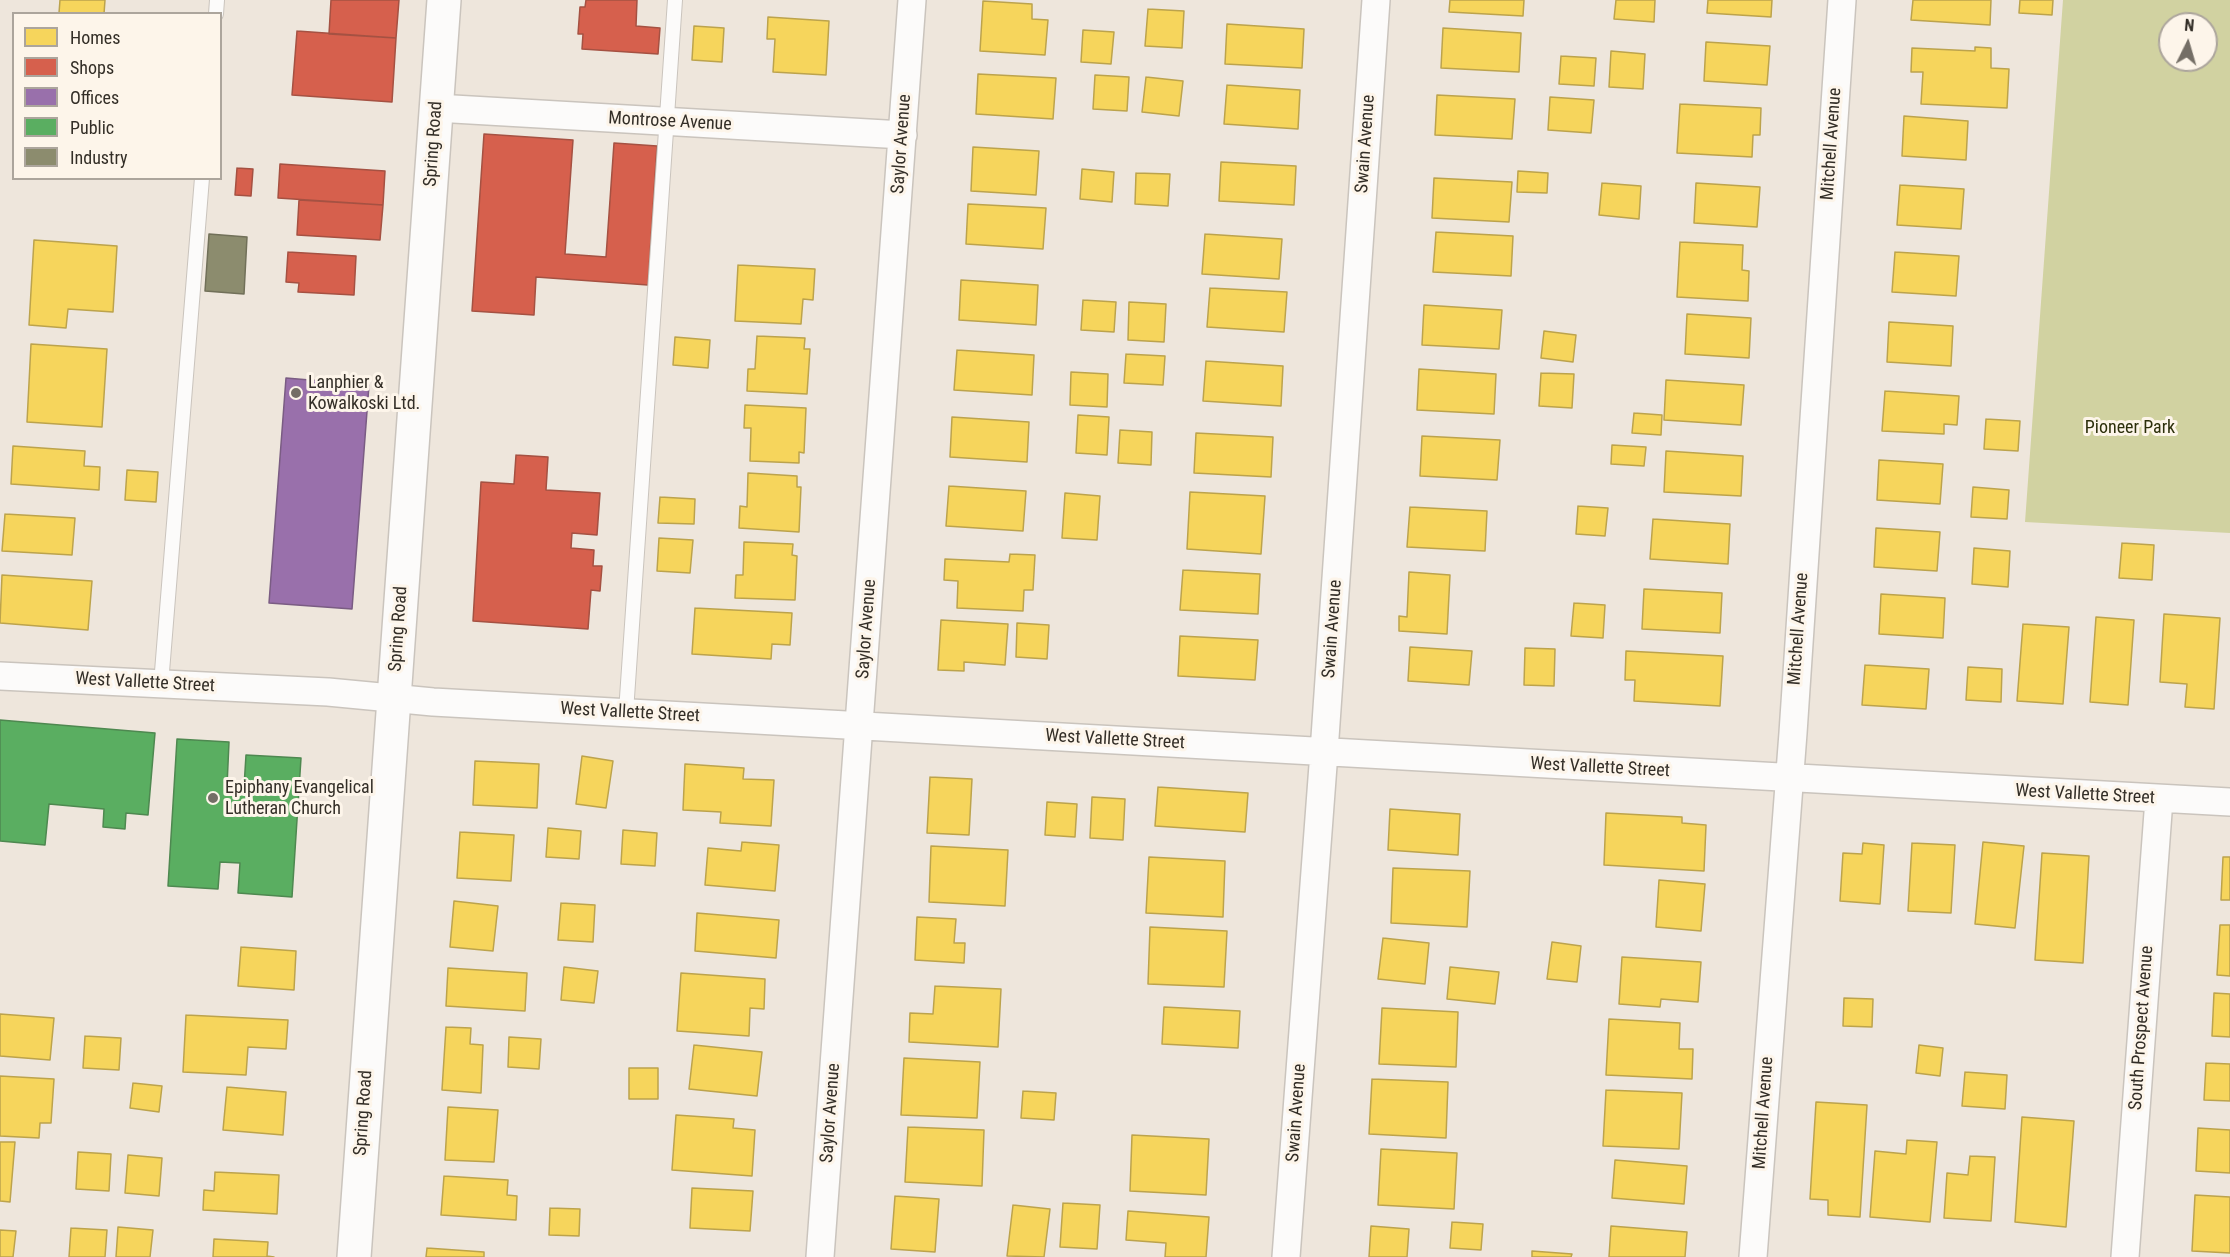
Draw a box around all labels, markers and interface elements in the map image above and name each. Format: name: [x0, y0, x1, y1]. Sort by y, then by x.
legend: [12, 12, 222, 180]
north arrow: [2158, 12, 2218, 72]
text: N: [2184, 16, 2195, 35]
text: Homes: [70, 27, 120, 48]
text: Shops: [70, 57, 114, 78]
text: Offices: [70, 87, 119, 108]
street label: Mitchell Avenue: [1817, 87, 1847, 201]
street label: Saylor Avenue: [888, 93, 916, 195]
street label: Swain Avenue: [1352, 94, 1380, 194]
street label: Spring Road: [420, 101, 448, 187]
street label: Montrose Avenue: [608, 108, 732, 136]
text: Public: [70, 117, 114, 138]
text: Industry: [70, 147, 128, 168]
place label: Lanphier & Kowalkoski Ltd.: [308, 372, 420, 415]
marker: Lanphier & Kowalkoski Ltd.: [289, 386, 303, 400]
park label: Pioneer Park: [2085, 417, 2175, 439]
street label: Mitchell Avenue: [1784, 572, 1814, 686]
street label: Saylor Avenue: [853, 578, 881, 680]
street label: Swain Avenue: [1319, 579, 1347, 679]
street label: Spring Road: [385, 586, 413, 672]
street label: West Vallette Street: [75, 669, 215, 697]
street label: West Vallette Street: [560, 699, 700, 727]
street label: West Vallette Street: [1045, 726, 1185, 754]
street label: West Vallette Street: [1530, 754, 1670, 782]
place label: Epiphany Evangelical Lutheran Church: [225, 777, 374, 820]
street label: West Vallette Street: [2015, 781, 2155, 809]
marker: Epiphany Evangelical Lutheran Church: [206, 791, 220, 805]
street label: South Prospect Avenue: [2125, 945, 2159, 1111]
street label: Mitchell Avenue: [1749, 1056, 1779, 1170]
street label: Saylor Avenue: [817, 1062, 845, 1164]
street label: Swain Avenue: [1283, 1063, 1311, 1163]
street label: Spring Road: [350, 1070, 378, 1156]

